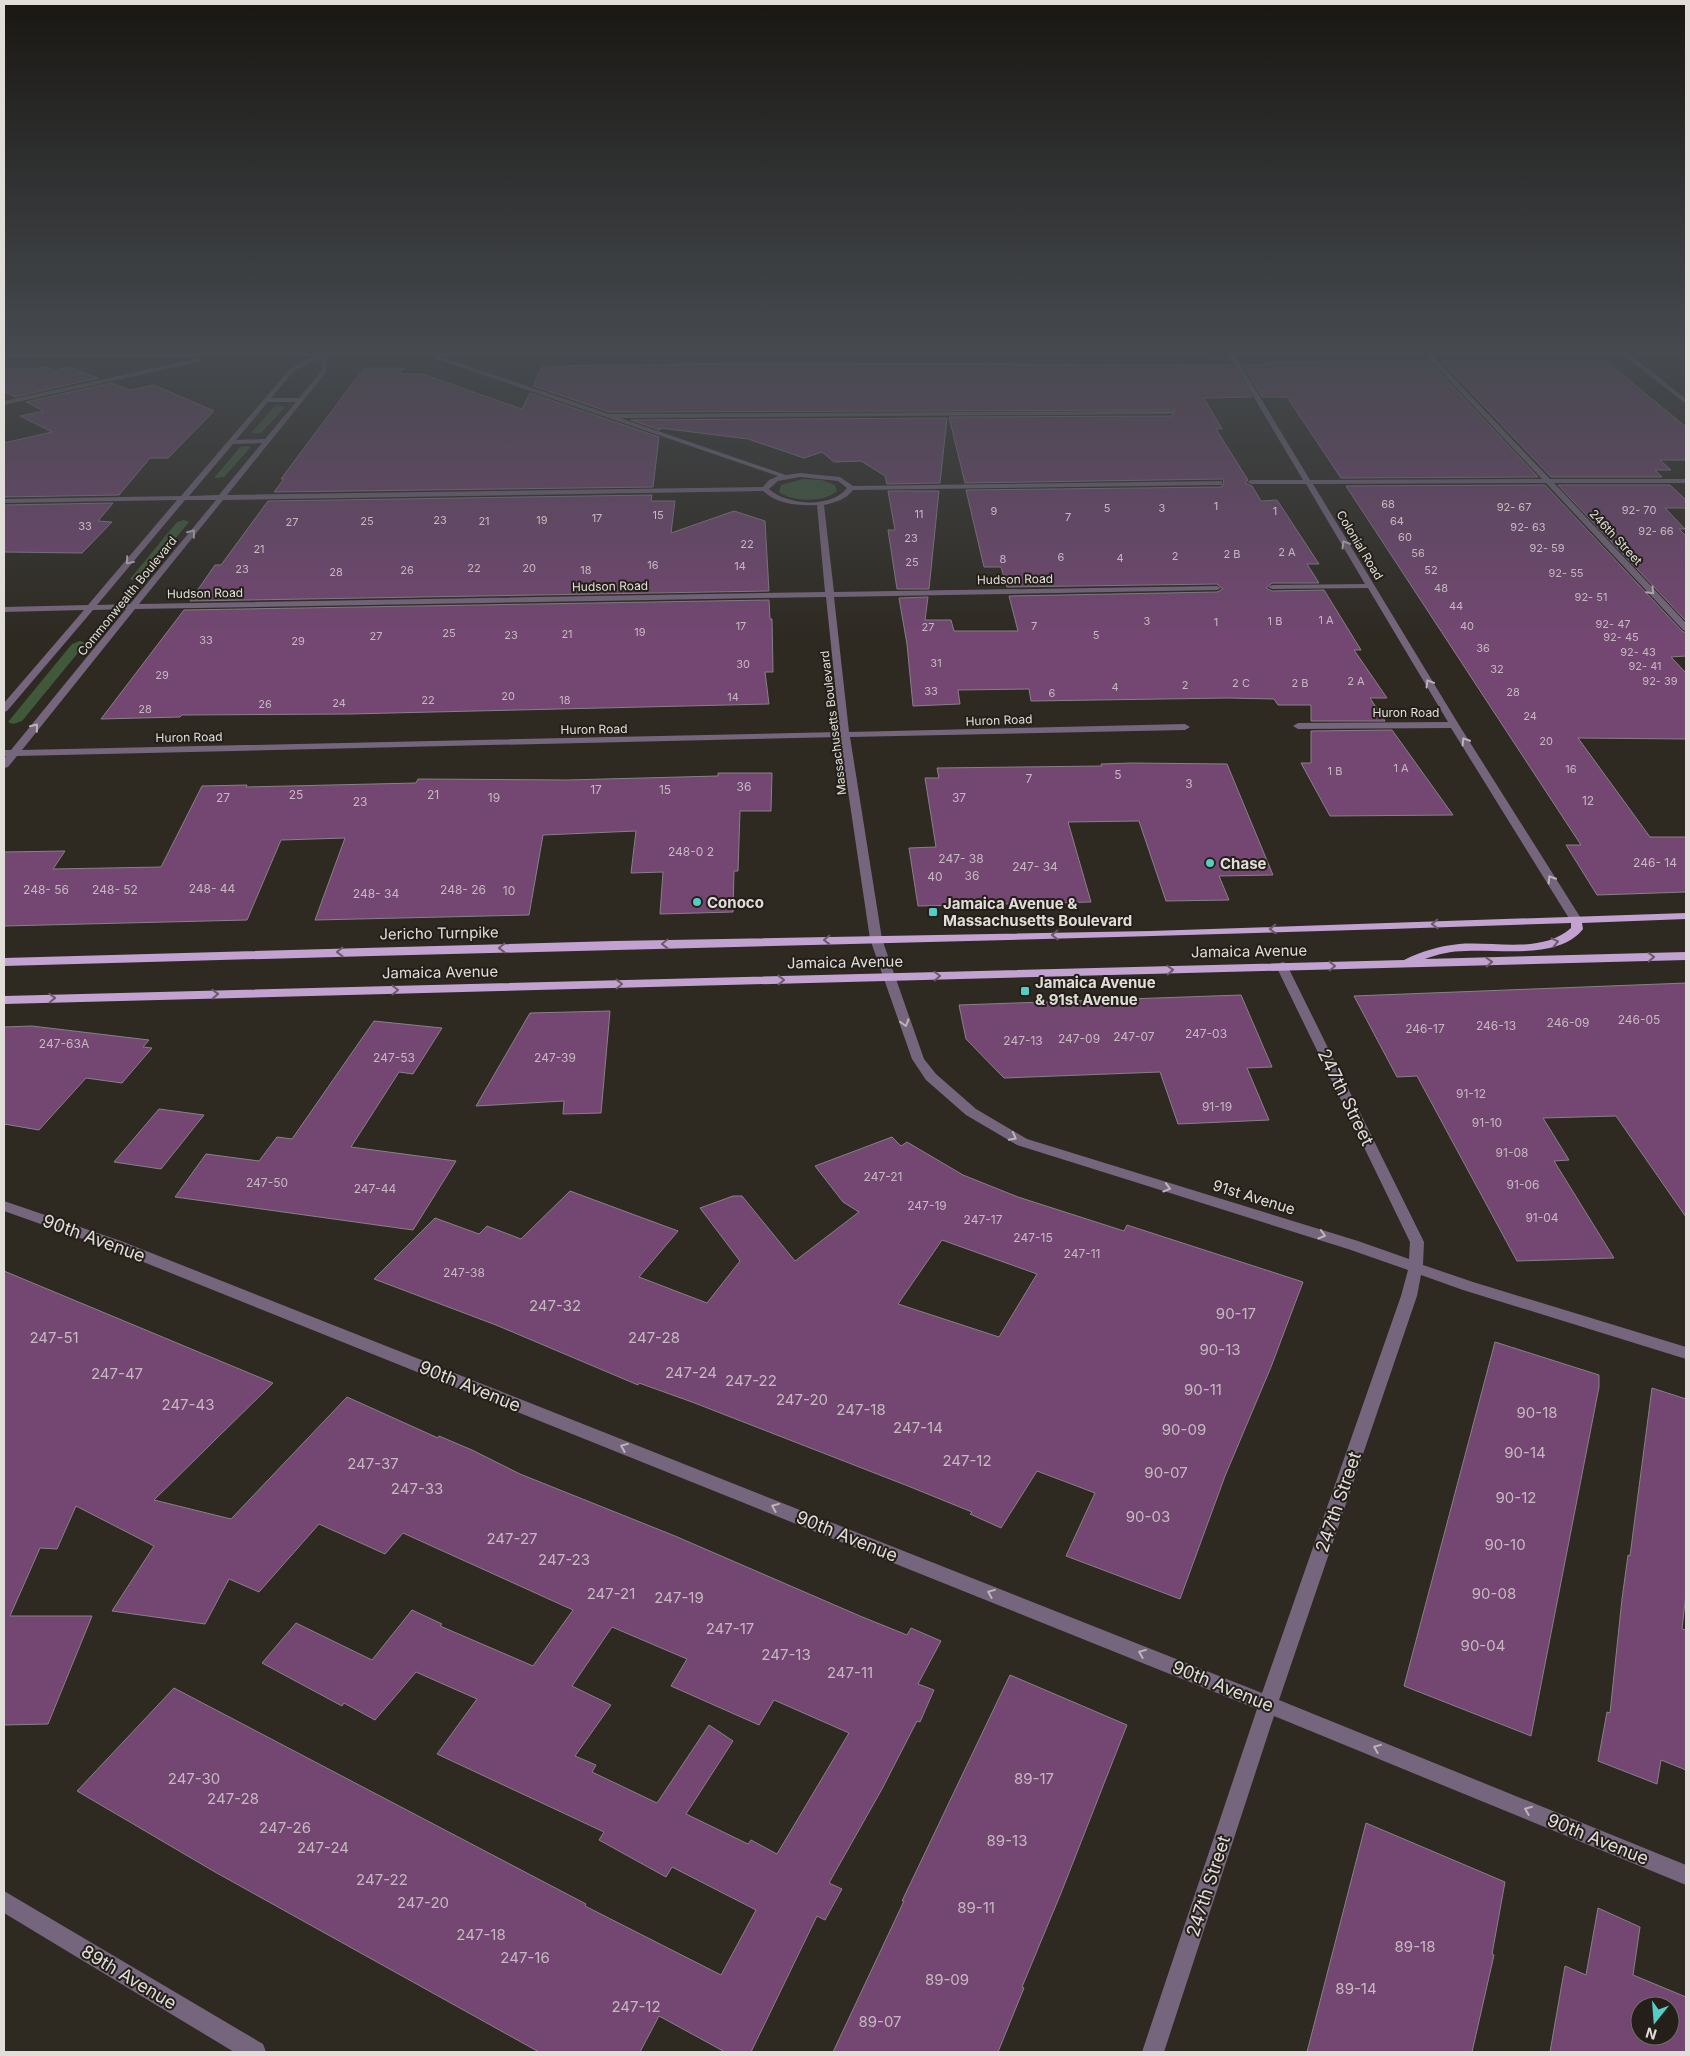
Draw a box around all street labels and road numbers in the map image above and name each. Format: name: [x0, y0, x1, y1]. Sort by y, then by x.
street label: 246th Street: [1586, 506, 1646, 568]
street label: Colonial Road: [1333, 508, 1387, 582]
street label: Commonwealth Boulevard: [74, 533, 180, 659]
street label: Hudson Road: [977, 571, 1053, 587]
street label: Hudson Road: [572, 578, 648, 594]
street label: Hudson Road: [167, 585, 243, 601]
street label: Massachusetts Boulevard: [817, 650, 849, 796]
street label: Huron Road: [1373, 705, 1439, 720]
street label: Huron Road: [965, 711, 1033, 729]
street label: Huron Road: [560, 721, 628, 737]
street label: Huron Road: [155, 729, 223, 745]
street label: Jericho Turnpike: [379, 922, 499, 944]
street label: Jamaica Avenue: [1191, 940, 1307, 962]
street label: Jamaica Avenue: [787, 951, 903, 973]
street label: Jamaica Avenue: [382, 961, 498, 983]
street label: 247th Street: [1314, 1045, 1378, 1149]
street label: 91st Avenue: [1211, 1175, 1297, 1219]
street label: 90th Avenue: [40, 1210, 148, 1266]
street label: 90th Avenue: [416, 1356, 524, 1416]
street label: 247th Street: [1311, 1449, 1365, 1555]
street label: 90th Avenue: [793, 1506, 901, 1566]
street label: 90th Avenue: [1169, 1656, 1277, 1716]
street label: 90th Avenue: [1544, 1809, 1652, 1869]
street label: 247th Street: [1182, 1833, 1234, 1939]
street label: 89th Avenue: [78, 1940, 180, 2014]

